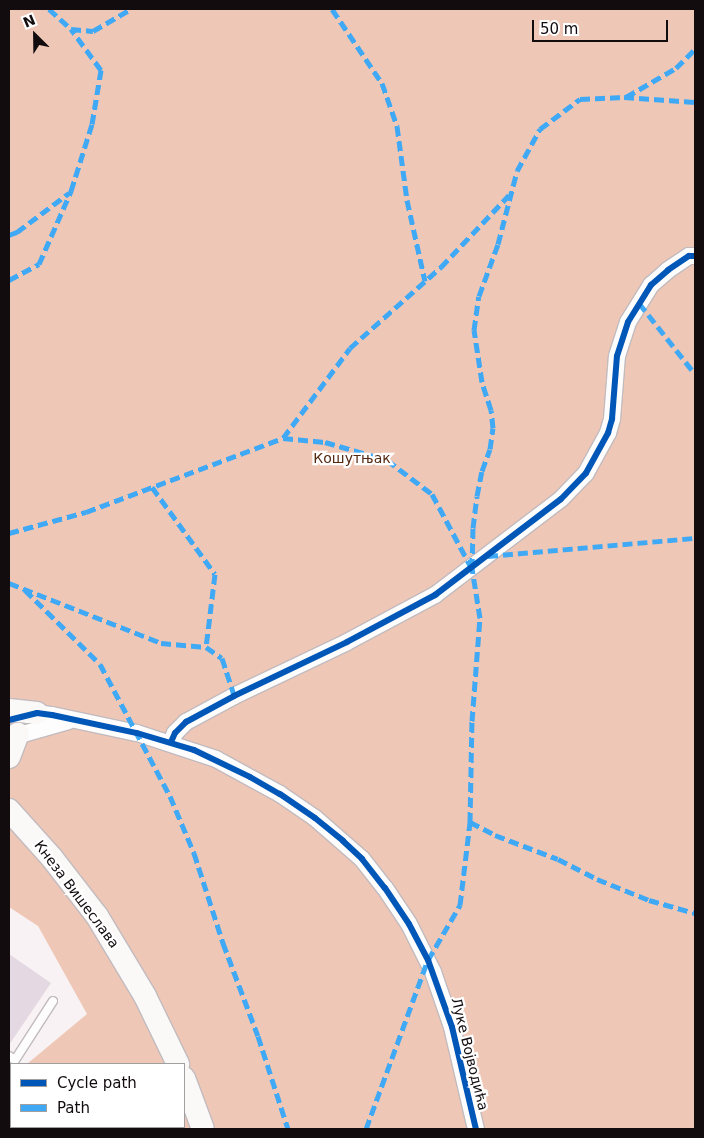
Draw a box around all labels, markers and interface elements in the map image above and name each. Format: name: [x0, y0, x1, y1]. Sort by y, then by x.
north arrow: [10, 10, 60, 60]
scale bar: [534, 10, 670, 42]
text: N: [21, 12, 38, 31]
text: 50 m: [540, 20, 578, 38]
park label: Кошутњак: [313, 450, 391, 466]
street label: Кнеза Вишеслава: [31, 837, 123, 951]
street label: Луке Војводића: [448, 996, 492, 1112]
legend: [10, 1063, 185, 1128]
text: Cycle path: [57, 1074, 137, 1092]
text: Path: [57, 1099, 90, 1117]

